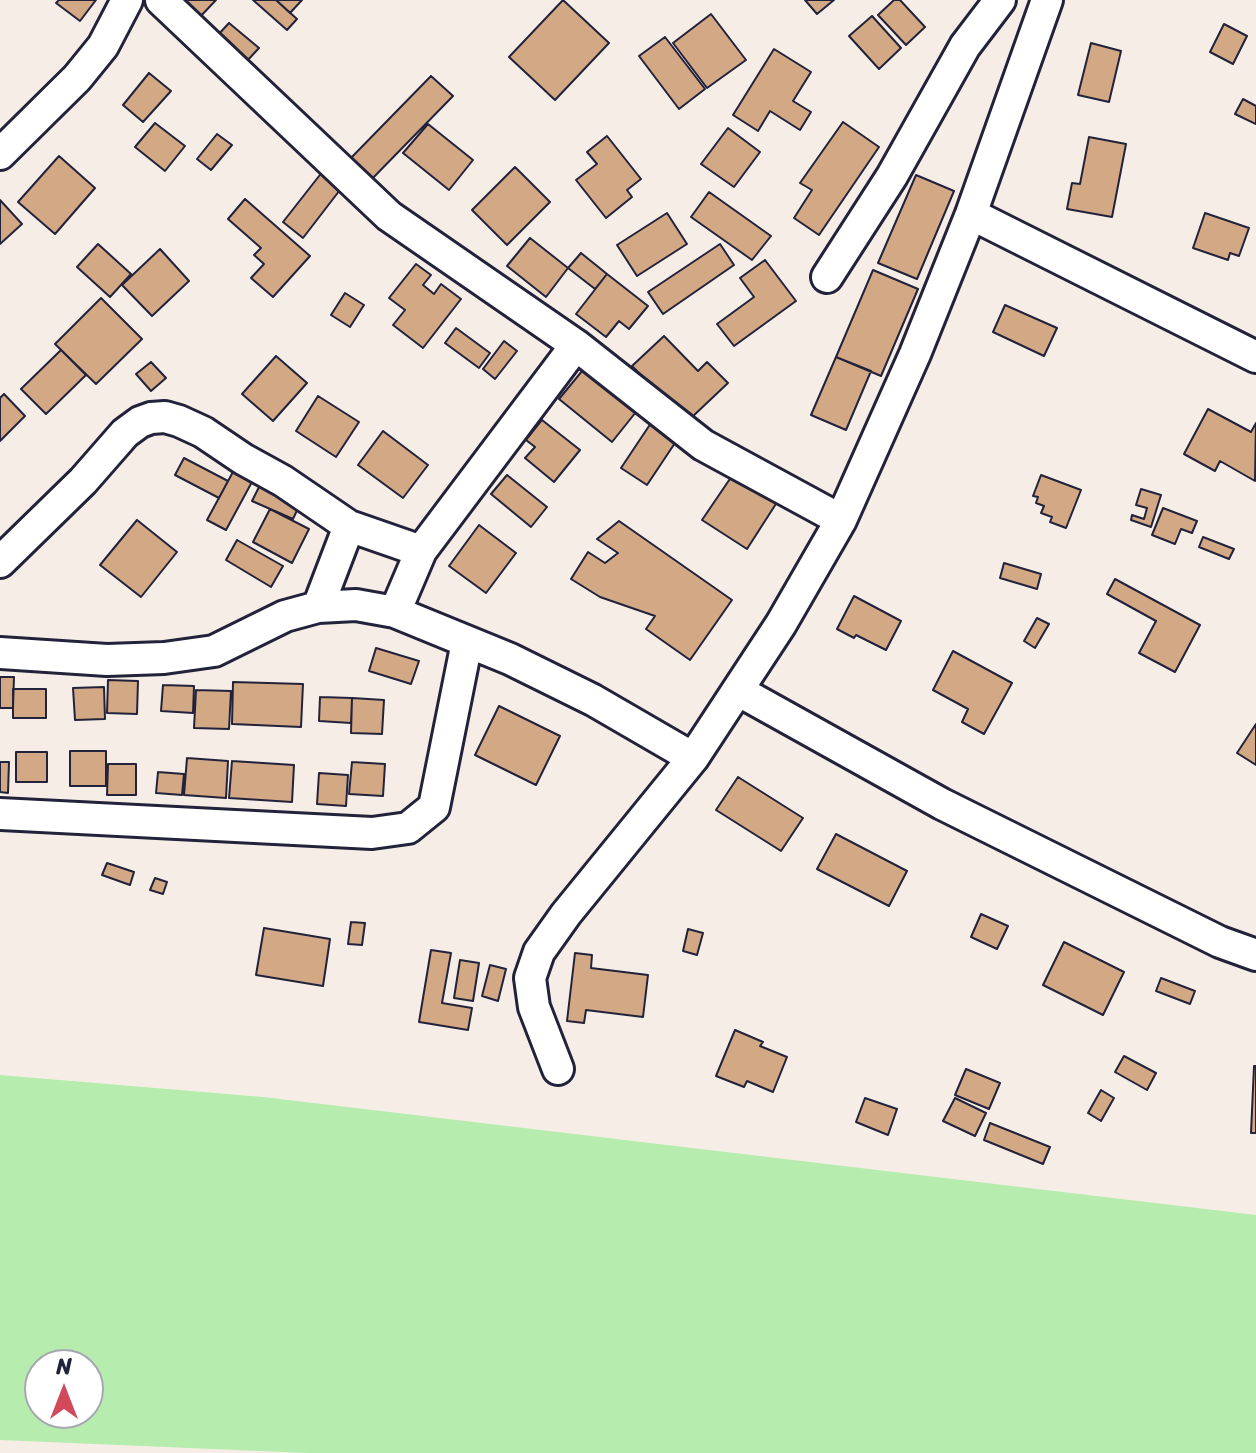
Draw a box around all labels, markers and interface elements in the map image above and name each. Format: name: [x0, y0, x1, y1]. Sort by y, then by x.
text: N: [56, 1347, 72, 1386]
north arrow: [24, 1349, 104, 1429]

